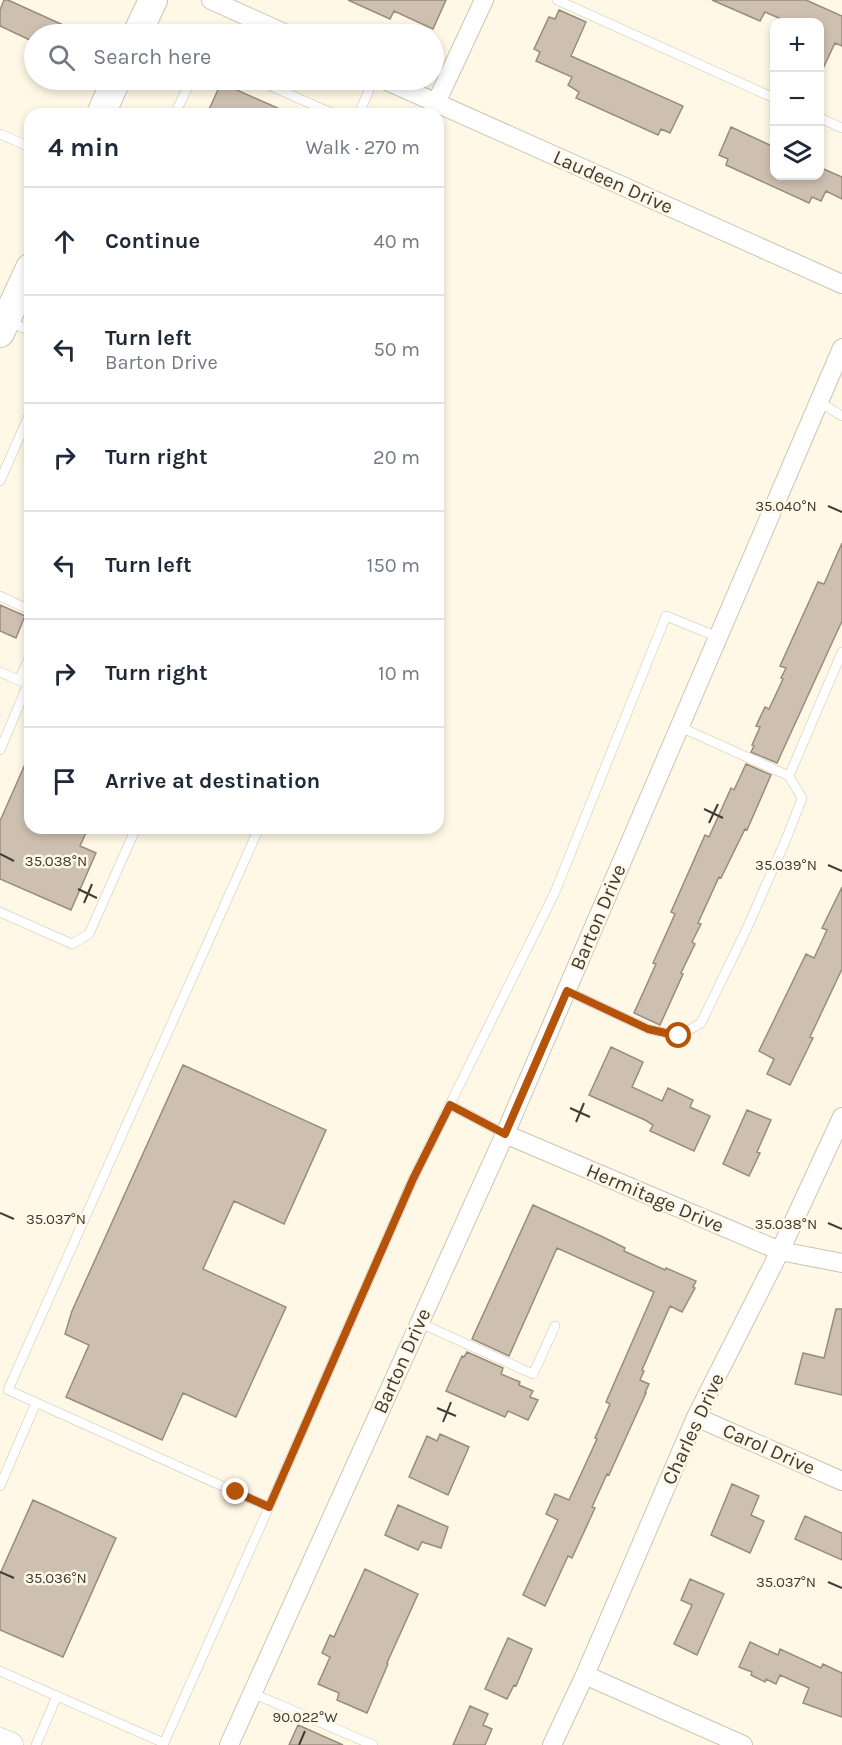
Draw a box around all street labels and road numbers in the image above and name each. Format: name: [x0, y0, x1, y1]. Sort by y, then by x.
street label: Laudeen Drive: [550, 145, 676, 219]
street label: Barton Drive: [565, 861, 631, 973]
street label: Hermitage Drive: [583, 1159, 727, 1237]
street label: Barton Drive: [369, 1305, 435, 1417]
street label: Charles Drive: [657, 1370, 729, 1488]
street label: Carol Drive: [719, 1418, 819, 1480]

